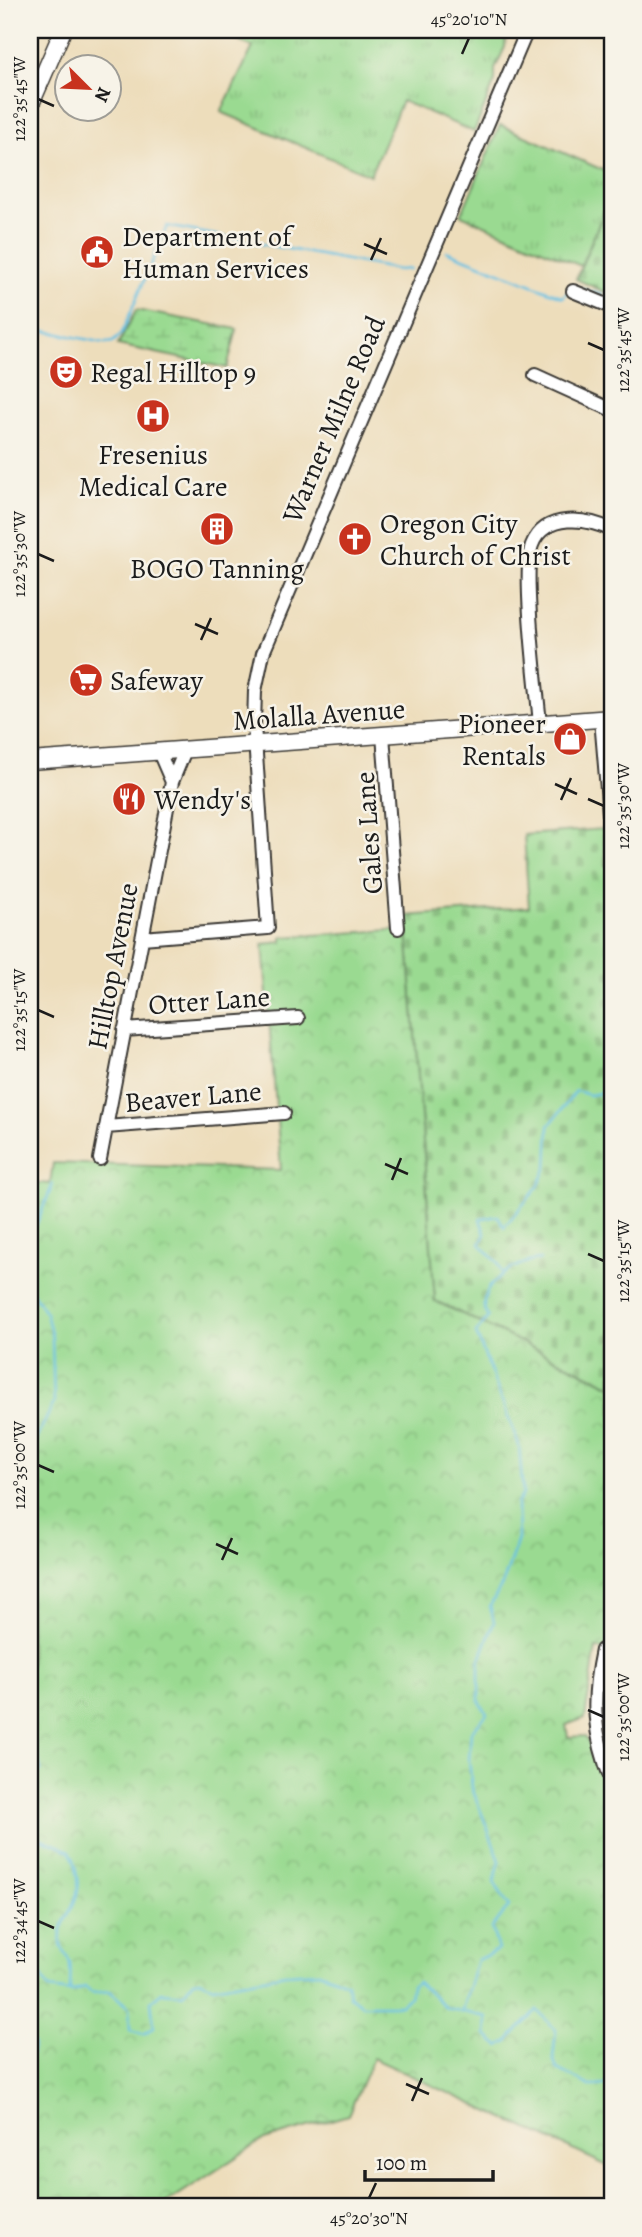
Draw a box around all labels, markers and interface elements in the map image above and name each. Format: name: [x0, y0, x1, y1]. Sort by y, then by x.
text: 45°20'10"N: [431, 7, 507, 31]
north arrow: [52, 52, 122, 122]
text: 122°35'45"W: [7, 56, 31, 142]
text: N: [88, 83, 117, 106]
place label: Department of Human Services: [122, 218, 309, 288]
public building icon: Department of Human Services: [78, 233, 116, 271]
text: 122°35'45"W: [611, 307, 635, 393]
street label: Warner Milne Road: [273, 309, 395, 530]
theatre icon: Regal Hilltop 9: [47, 353, 85, 391]
place label: Regal Hilltop 9: [90, 354, 256, 392]
hospital icon: Fresenius Medical Care: [134, 397, 172, 435]
place label: Fresenius Medical Care: [78, 436, 228, 506]
place label: Oregon City Church of Christ: [380, 505, 571, 575]
building icon: BOGO Tanning: [198, 510, 236, 548]
text: 122°35'30"W: [7, 511, 31, 597]
church icon: Oregon City Church of Christ: [336, 520, 374, 558]
place label: BOGO Tanning: [130, 550, 304, 588]
supermarket icon: Safeway: [67, 661, 105, 699]
place label: Safeway: [110, 662, 203, 700]
street label: Molalla Avenue: [232, 690, 406, 740]
place label: Pioneer Rentals: [458, 705, 546, 775]
shop icon: Pioneer Rentals: [551, 720, 589, 758]
text: 122°35'30"W: [611, 763, 635, 849]
street label: Gales Lane: [346, 770, 392, 895]
restaurant icon: Wendy's: [110, 780, 148, 818]
place label: Wendy's: [153, 781, 251, 819]
street label: Hilltop Avenue: [78, 879, 148, 1053]
text: 122°35'15"W: [7, 968, 31, 1052]
street label: Otter Lane: [147, 978, 271, 1024]
street label: Beaver Lane: [123, 1072, 263, 1122]
text: 122°35'15"W: [611, 1219, 635, 1303]
text: 122°35'00"W: [7, 1421, 31, 1509]
text: 122°35'00"W: [611, 1673, 635, 1761]
text: 122°34'45"W: [7, 1878, 31, 1964]
scale bar: [365, 2139, 493, 2183]
text: 100 m: [376, 2149, 427, 2177]
text: 45°20'30"N: [330, 2206, 408, 2230]

